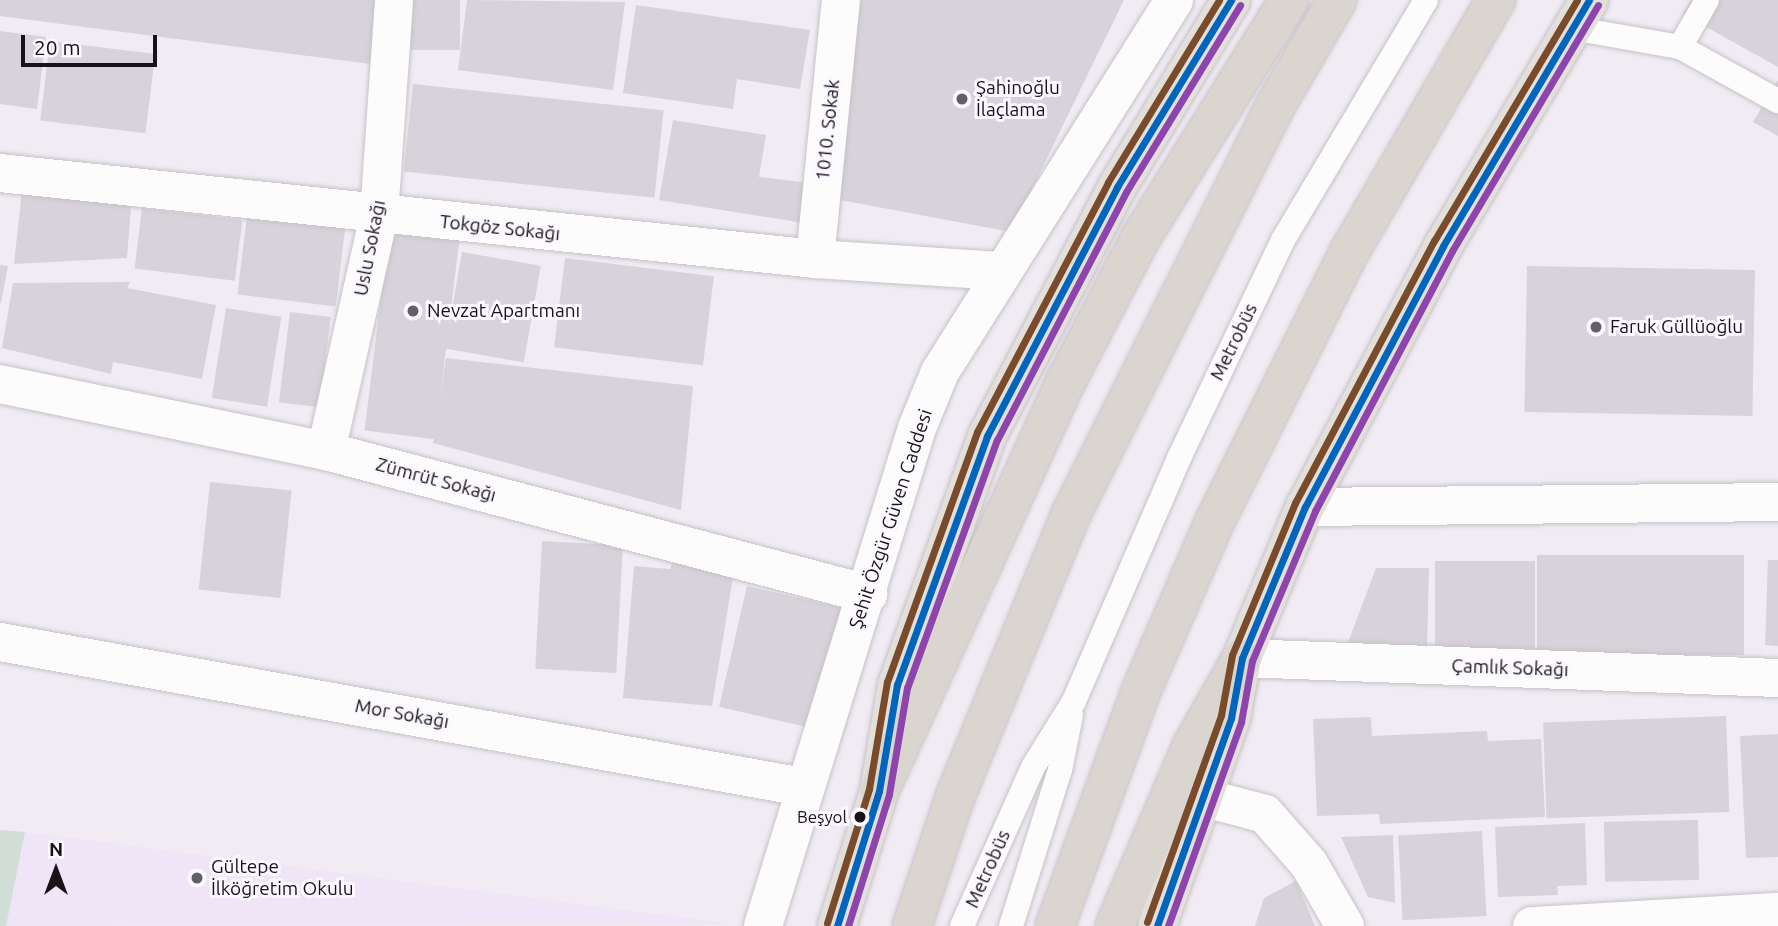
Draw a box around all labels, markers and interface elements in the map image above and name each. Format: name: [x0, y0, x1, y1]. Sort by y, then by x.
scale bar: [24, 21, 161, 65]
text: 20 m: [34, 35, 81, 59]
place label: Şahinoğlu İlaçlama: [976, 77, 1060, 121]
street label: 1010. Sokak: [811, 78, 845, 182]
marker: Şahinoğlu İlaçlama: [954, 91, 970, 107]
street label: Uslu Sokağı: [350, 198, 390, 298]
street label: Tokgöz Sokağı: [439, 210, 561, 246]
place label: Nevzat Apartmanı: [427, 300, 580, 322]
street label: Metrobüs: [1206, 300, 1262, 384]
marker: Nevzat Apartmanı: [405, 303, 421, 319]
place label: Faruk Güllüoğlu: [1610, 316, 1743, 338]
marker: Faruk Güllüoğlu: [1588, 319, 1604, 335]
street label: Şehit Özgür Güven Caddesi: [845, 406, 937, 632]
street label: Zümrüt Sokağı: [373, 453, 499, 507]
street label: Çamlık Sokağı: [1451, 655, 1569, 681]
street label: Mor Sokağı: [353, 695, 451, 733]
place label: Beşyol: [797, 807, 847, 827]
marker: Beşyol: [853, 810, 867, 824]
street label: Metrobüs: [961, 826, 1015, 912]
north arrow: [21, 835, 91, 905]
text: N: [49, 838, 63, 860]
place label: Gültepe İlköğretim Okulu: [211, 856, 354, 900]
marker: Gültepe İlköğretim Okulu: [189, 870, 205, 886]

